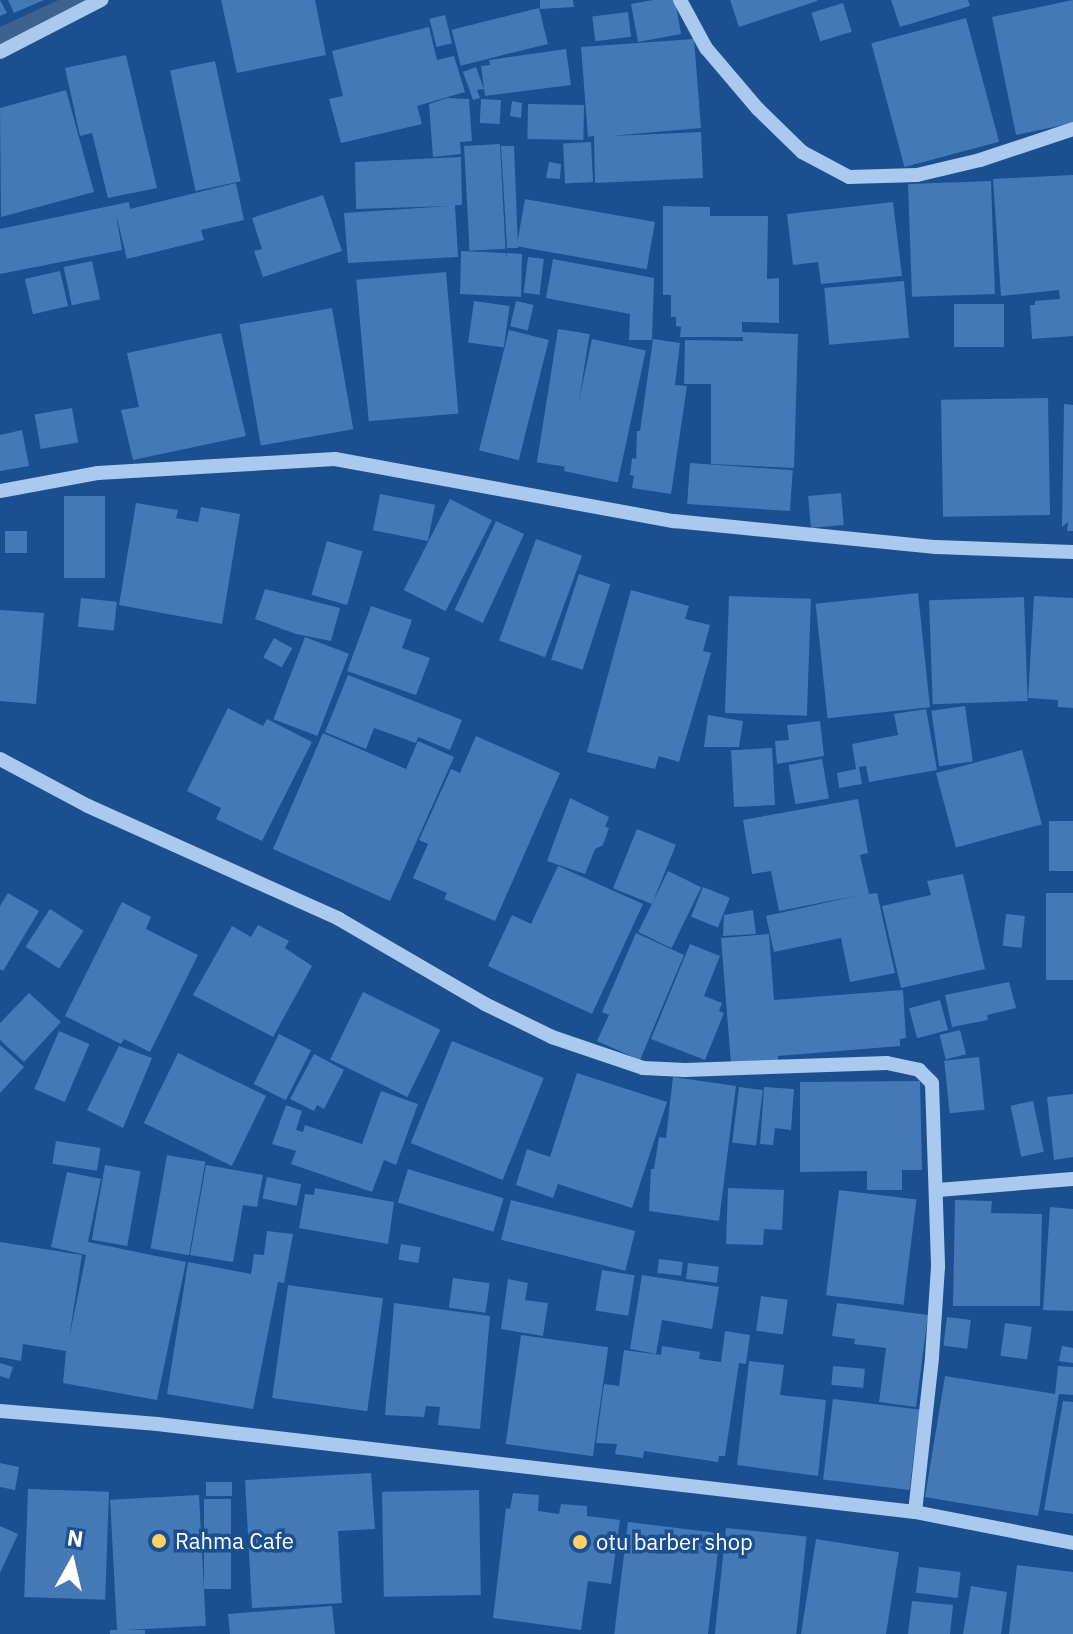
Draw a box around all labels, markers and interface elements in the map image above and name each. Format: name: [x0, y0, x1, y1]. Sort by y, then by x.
north arrow: [32, 1522, 112, 1602]
text: N: [66, 1522, 85, 1553]
place label: Rahma Cafe: [175, 1528, 294, 1554]
place label: otu barber shop: [596, 1529, 753, 1555]
marker: Rahma Cafe: [150, 1532, 168, 1550]
marker: otu barber shop: [571, 1533, 589, 1551]

